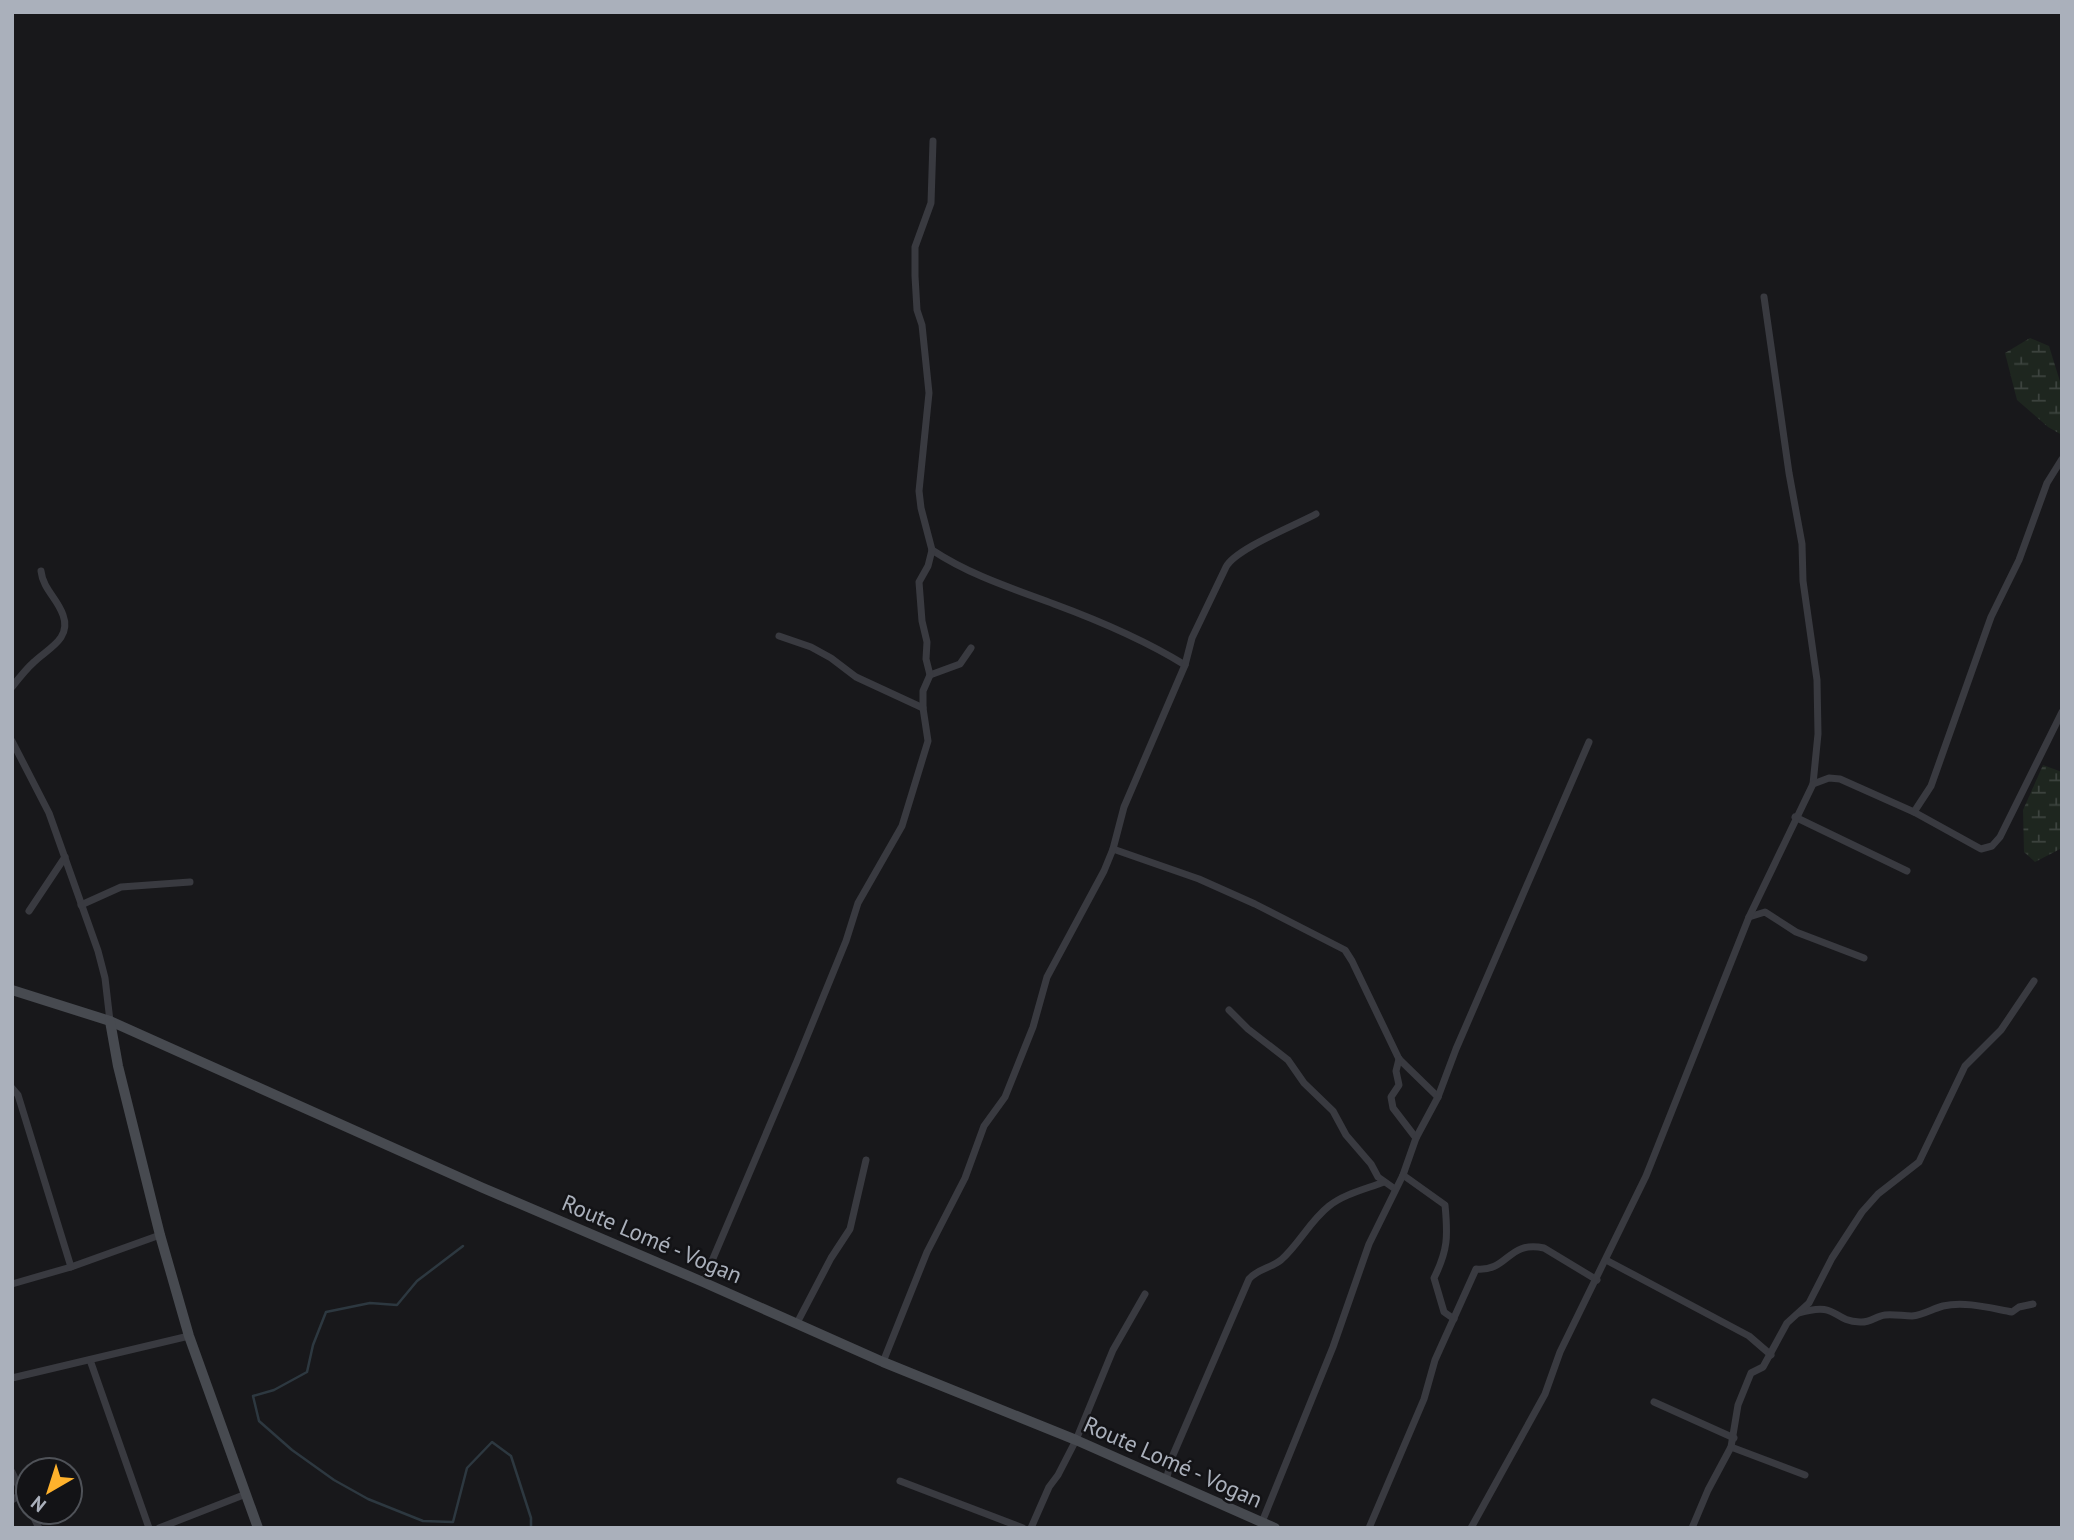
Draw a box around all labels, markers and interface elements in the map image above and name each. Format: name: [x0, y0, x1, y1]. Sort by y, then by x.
street label: Route Lomé - Vogan: [558, 1188, 746, 1289]
street label: Route Lomé - Vogan: [1079, 1409, 1267, 1514]
north arrow: [14, 1456, 84, 1526]
text: N: [26, 1491, 51, 1517]

